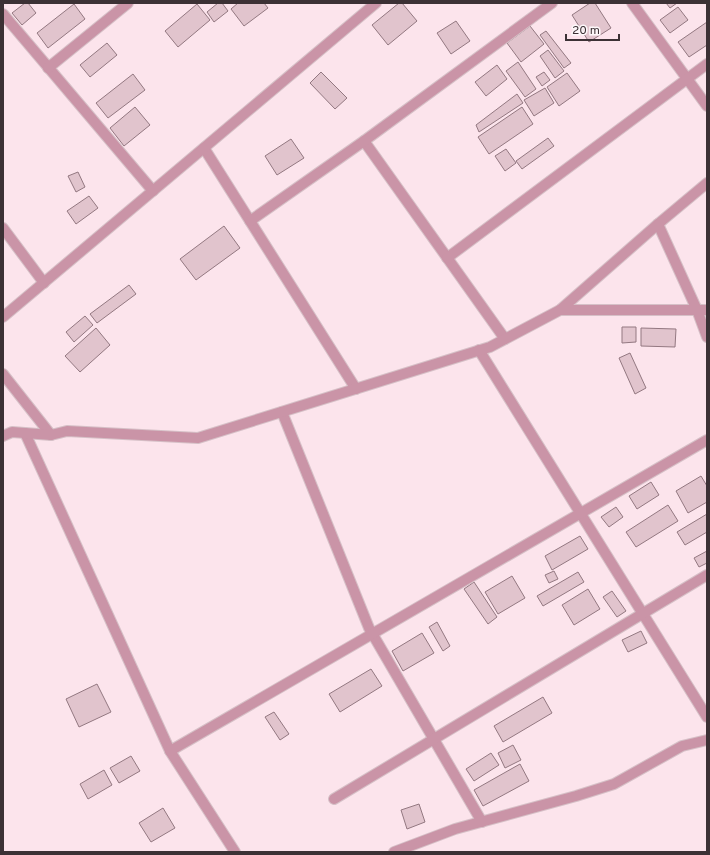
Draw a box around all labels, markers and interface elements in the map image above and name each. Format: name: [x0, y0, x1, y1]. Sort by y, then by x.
scale bar: [566, 16, 619, 42]
text: 20 m: [572, 23, 600, 39]

